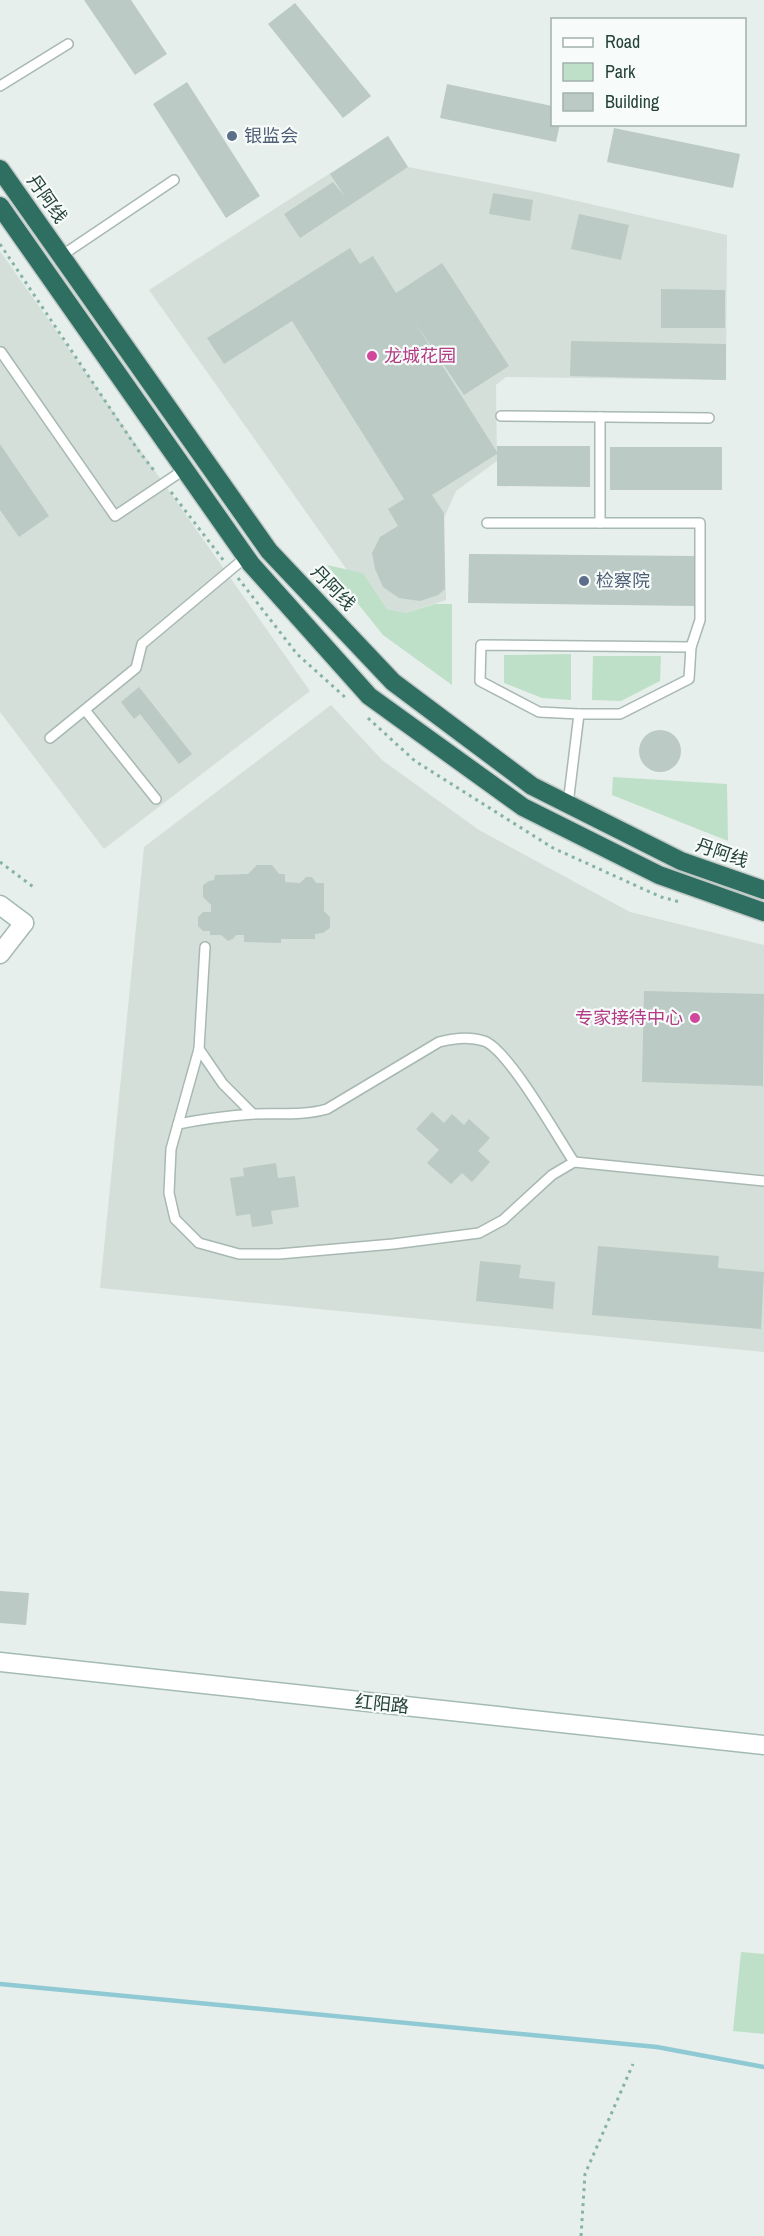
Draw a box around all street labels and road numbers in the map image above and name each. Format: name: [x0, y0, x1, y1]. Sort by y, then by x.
street label: 丹阿线: [22, 169, 73, 228]
street label: 丹阿线: [306, 560, 361, 616]
street label: 丹阿线: [693, 832, 752, 873]
street label: 红阳路: [354, 1688, 410, 1719]

